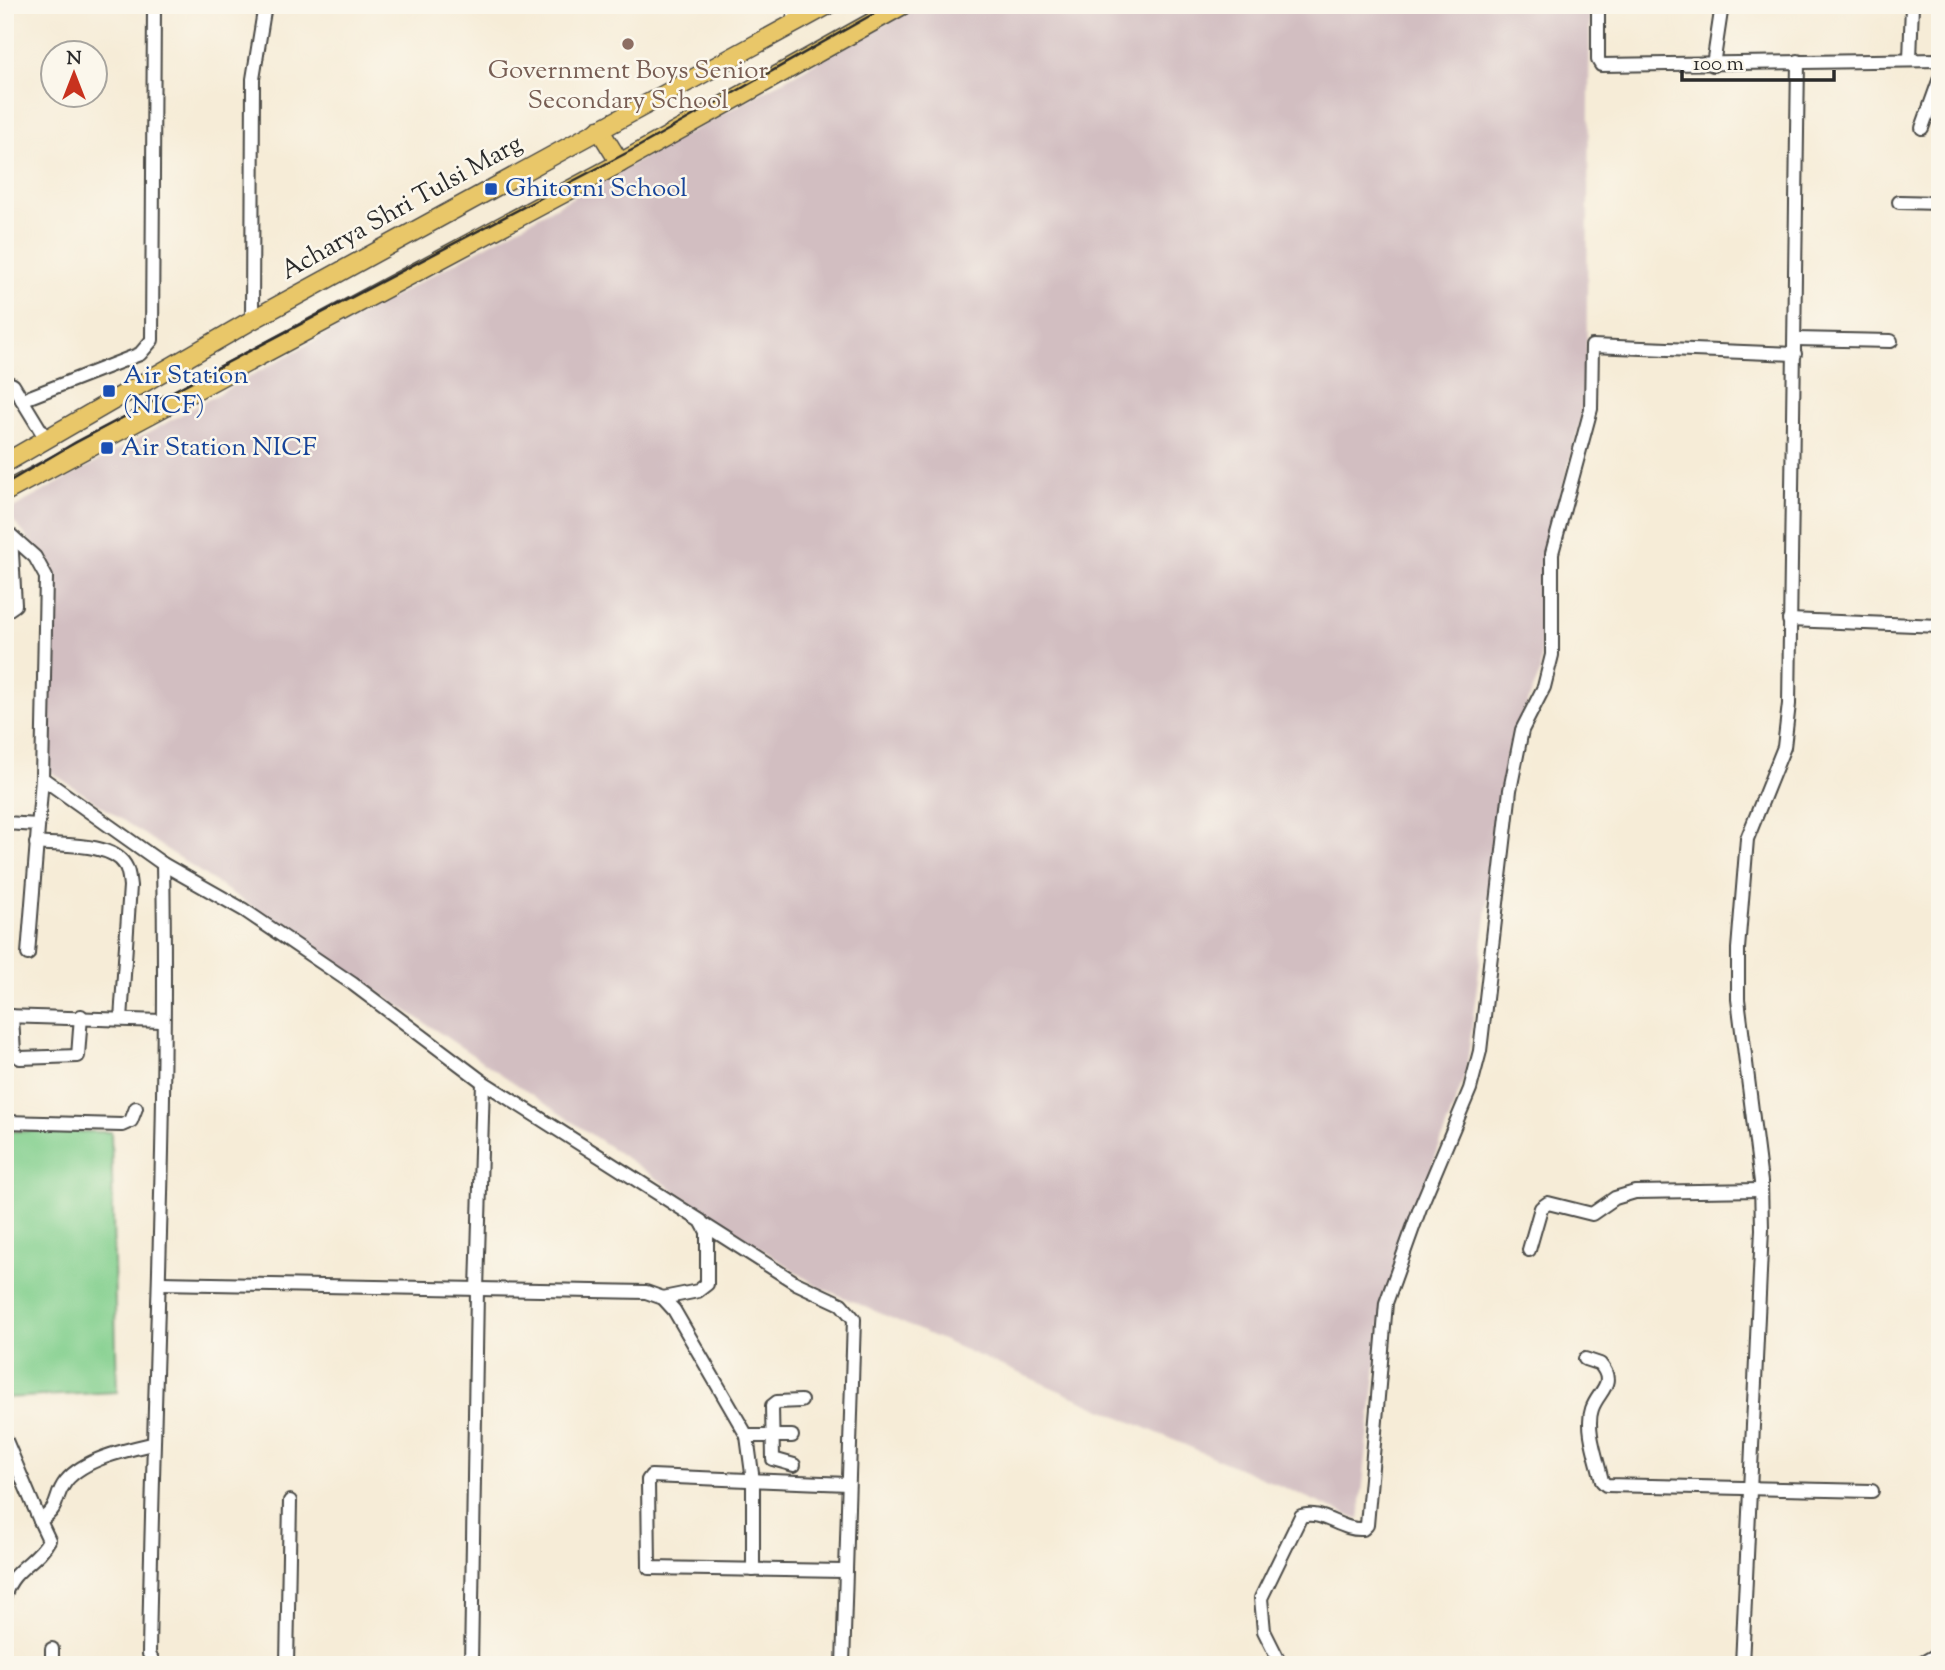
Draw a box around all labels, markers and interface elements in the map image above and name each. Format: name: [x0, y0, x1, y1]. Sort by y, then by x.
marker: Government Boys Senior Secondary School: [620, 36, 636, 52]
north arrow: [38, 38, 108, 108]
scale bar: [1682, 38, 1835, 82]
text: N: [66, 46, 82, 73]
text: 100 m: [1693, 50, 1744, 80]
place label: Government Boys Senior Secondary School: [488, 53, 768, 120]
street label: Acharya Shri Tulsi Marg: [274, 126, 530, 290]
place label: Ghitorni School: [505, 171, 688, 208]
marker: Ghitorni School: [483, 181, 499, 197]
place label: Air Station (NICF): [123, 358, 249, 425]
marker: Air Station (NICF): [101, 383, 117, 399]
place label: Air Station NICF: [121, 430, 317, 467]
marker: Air Station NICF: [99, 440, 115, 456]

